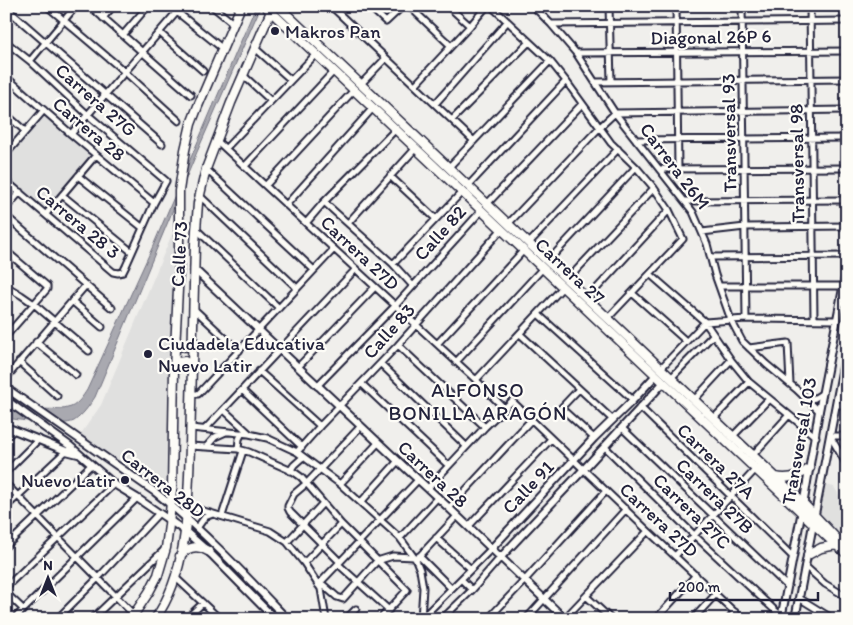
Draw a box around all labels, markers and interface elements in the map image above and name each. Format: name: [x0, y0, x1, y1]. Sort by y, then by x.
place label: Makros Pan: [285, 20, 381, 43]
street label: Diagonal 26P 6: [650, 24, 772, 50]
marker: Makros Pan: [269, 25, 281, 37]
street label: Carrera 27G: [51, 58, 141, 142]
street label: Transversal 93: [716, 73, 742, 193]
street label: Carrera 28: [48, 92, 130, 166]
street label: Transversal 98: [784, 103, 810, 223]
street label: Carrera 26M: [635, 118, 715, 214]
street label: Carrera 28 3: [31, 180, 125, 264]
street label: Calle 82: [409, 201, 471, 265]
street label: Carrera 27D: [316, 211, 404, 295]
street label: Calle 73: [166, 220, 192, 288]
street label: Carrera 27: [530, 233, 610, 309]
street label: Calle 83: [358, 298, 420, 364]
place label: Ciudadela Educativa Nuevo Latir: [158, 332, 325, 377]
marker: Ciudadela Educativa Nuevo Latir: [142, 348, 154, 360]
street label: Transversal 103: [776, 375, 822, 507]
district label: ALFONSO BONILLA ARAGÓN: [388, 378, 568, 425]
street label: Carrera 27A: [672, 418, 760, 504]
street label: Carrera 28: [393, 436, 473, 512]
street label: Carrera 28D: [116, 443, 210, 523]
street label: Carrera 27B: [671, 453, 759, 539]
street label: Calle 91: [497, 455, 559, 519]
street label: Carrera 27C: [648, 468, 736, 554]
place label: Nuevo Latir: [21, 469, 115, 492]
marker: Nuevo Latir: [119, 474, 131, 486]
street label: Carrera 27D: [615, 478, 703, 562]
north arrow: [22, 552, 72, 602]
text: N: [43, 557, 53, 574]
scale bar: [670, 570, 818, 602]
text: 200 m: [678, 578, 721, 596]

